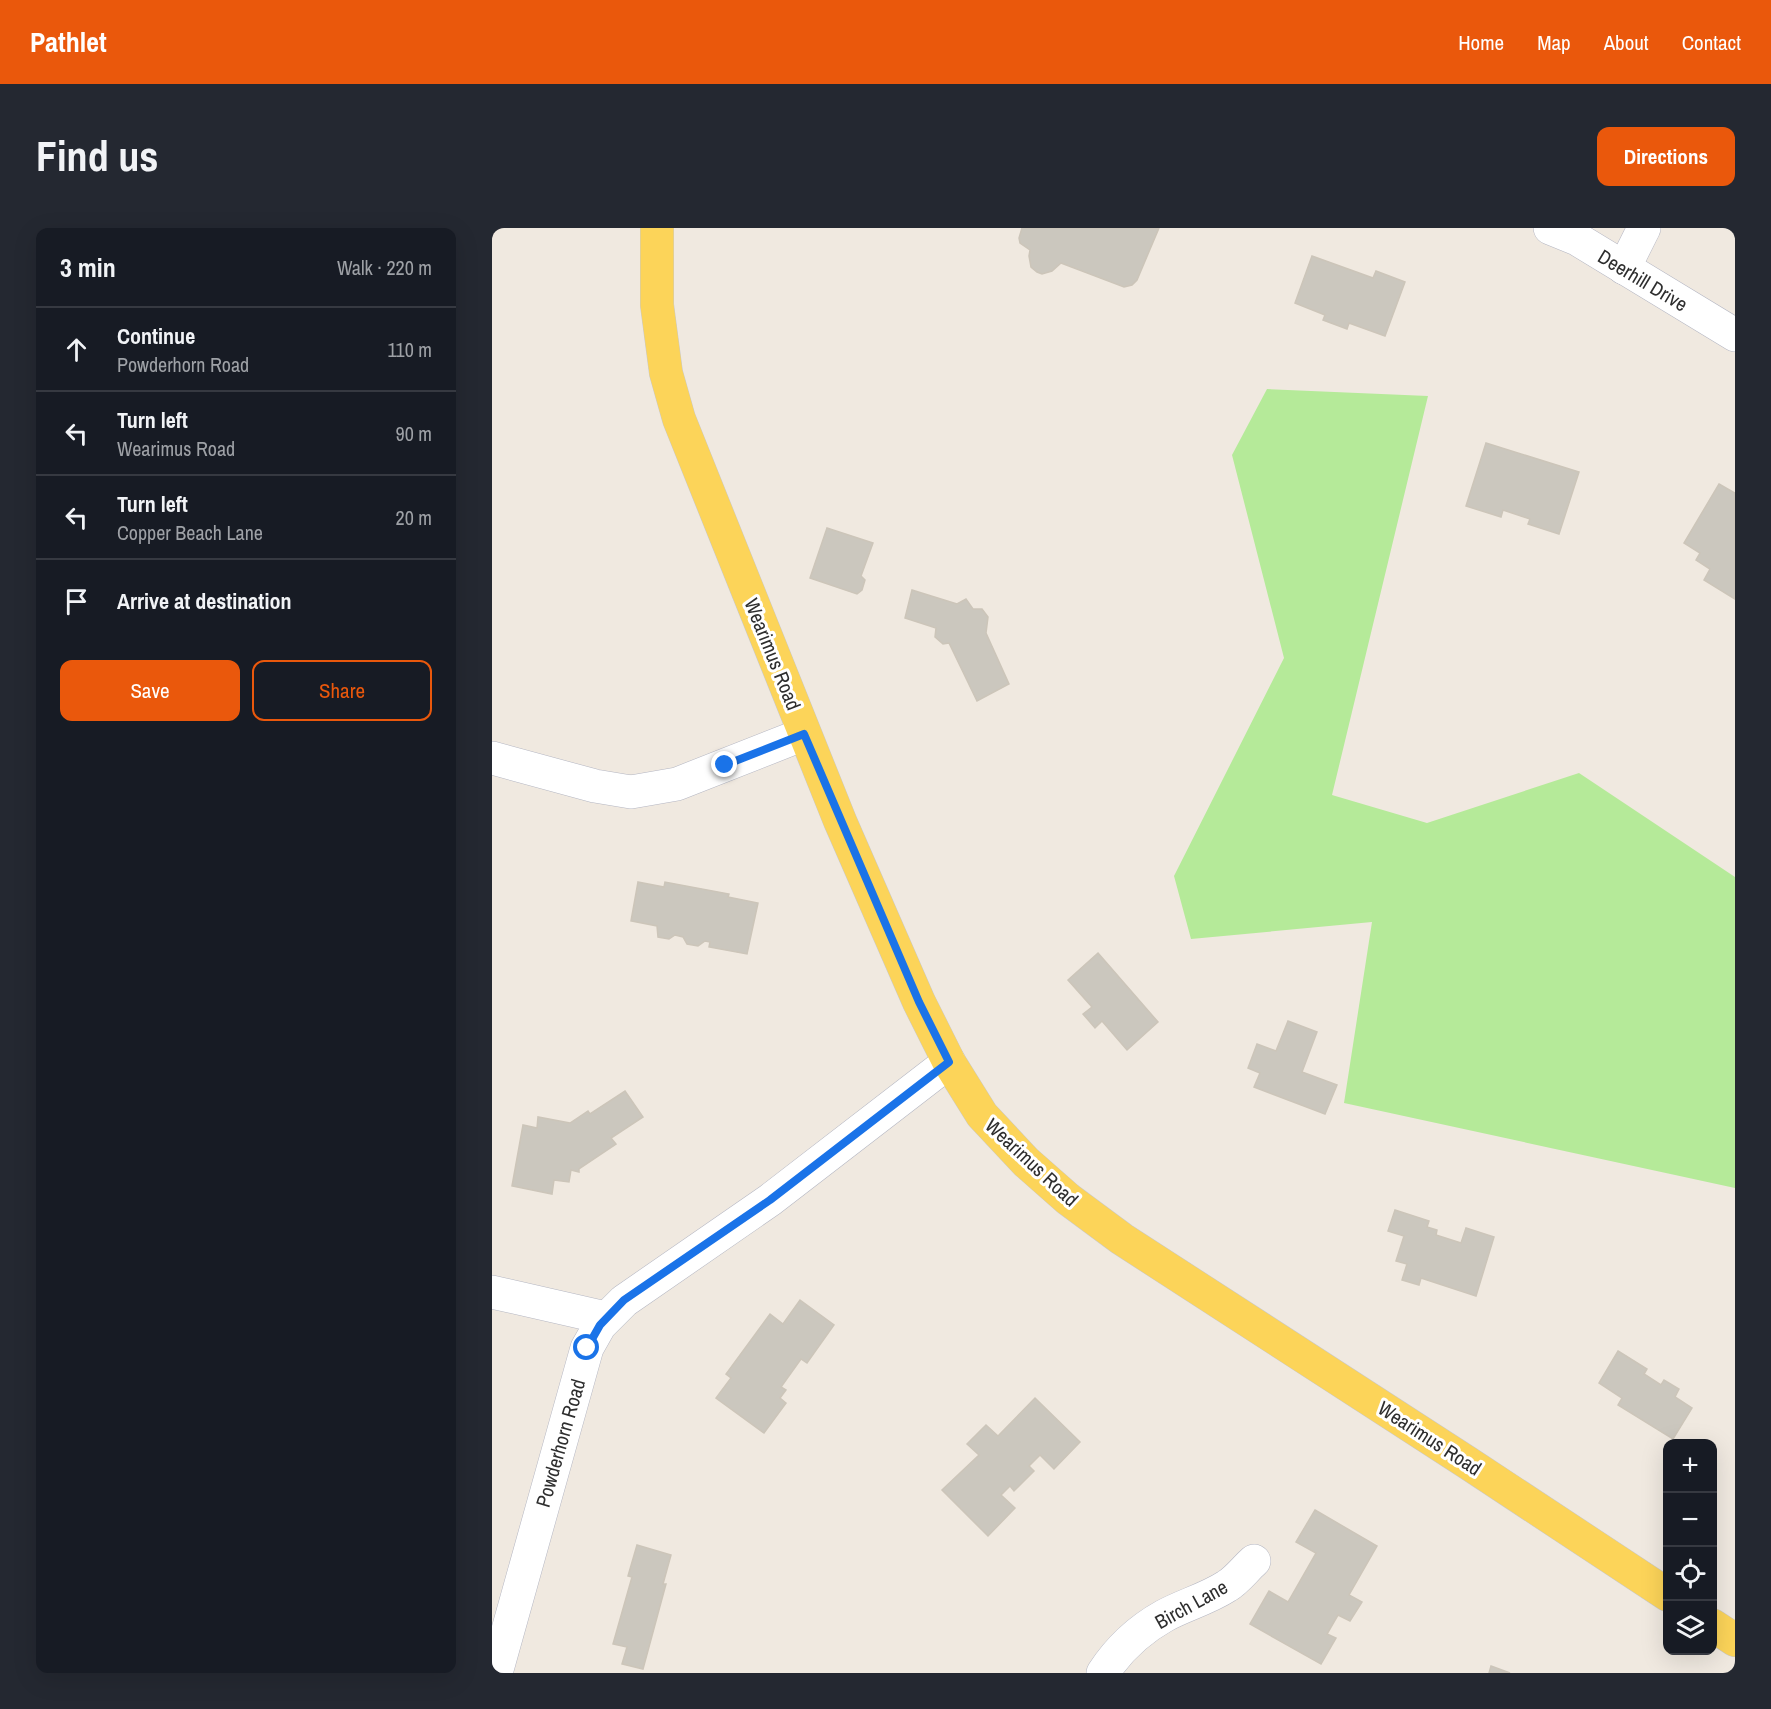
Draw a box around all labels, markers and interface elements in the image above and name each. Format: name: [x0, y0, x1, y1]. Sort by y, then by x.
text: Pathlet: [30, 23, 107, 61]
text: Home: [1458, 28, 1504, 57]
text: Map: [1537, 28, 1571, 57]
text: About: [1604, 28, 1649, 57]
text: Contact: [1682, 28, 1741, 57]
button: Directions: [1597, 127, 1735, 186]
text: Find us: [36, 128, 158, 184]
street label: Deerhill Drive: [1593, 243, 1693, 317]
text: 3 min: [60, 250, 116, 285]
text: Walk · 220 m: [337, 254, 432, 281]
text: Continue: [117, 321, 195, 351]
icon: ahead: [60, 333, 93, 366]
text: 110 m: [388, 336, 432, 363]
text: Powderhorn Road: [117, 351, 249, 378]
text: Turn left: [117, 405, 188, 435]
icon: left: [60, 417, 93, 450]
text: 90 m: [396, 420, 432, 447]
text: Wearimus Road: [117, 435, 235, 462]
text: Turn left: [117, 489, 188, 519]
icon: left: [60, 501, 93, 534]
text: 20 m: [396, 504, 432, 531]
text: Copper Beach Lane: [117, 519, 263, 546]
icon: arrive: [60, 585, 93, 618]
text: Arrive at destination: [117, 586, 291, 616]
street label: Wearimus Road: [738, 594, 808, 714]
button: Save: [60, 660, 240, 721]
button: Share: [252, 660, 432, 721]
route end: [711, 751, 737, 777]
street label: Wearimus Road: [980, 1112, 1084, 1212]
route start: [573, 1334, 599, 1360]
street label: Powderhorn Road: [529, 1376, 591, 1510]
street label: Wearimus Road: [1373, 1394, 1487, 1482]
map controls: [1663, 1439, 1717, 1655]
button: +: [1663, 1439, 1717, 1493]
button: −: [1663, 1493, 1717, 1547]
button: locate: [1663, 1547, 1717, 1601]
street label: Birch Lane: [1150, 1573, 1232, 1635]
button: layers: [1663, 1601, 1717, 1655]

